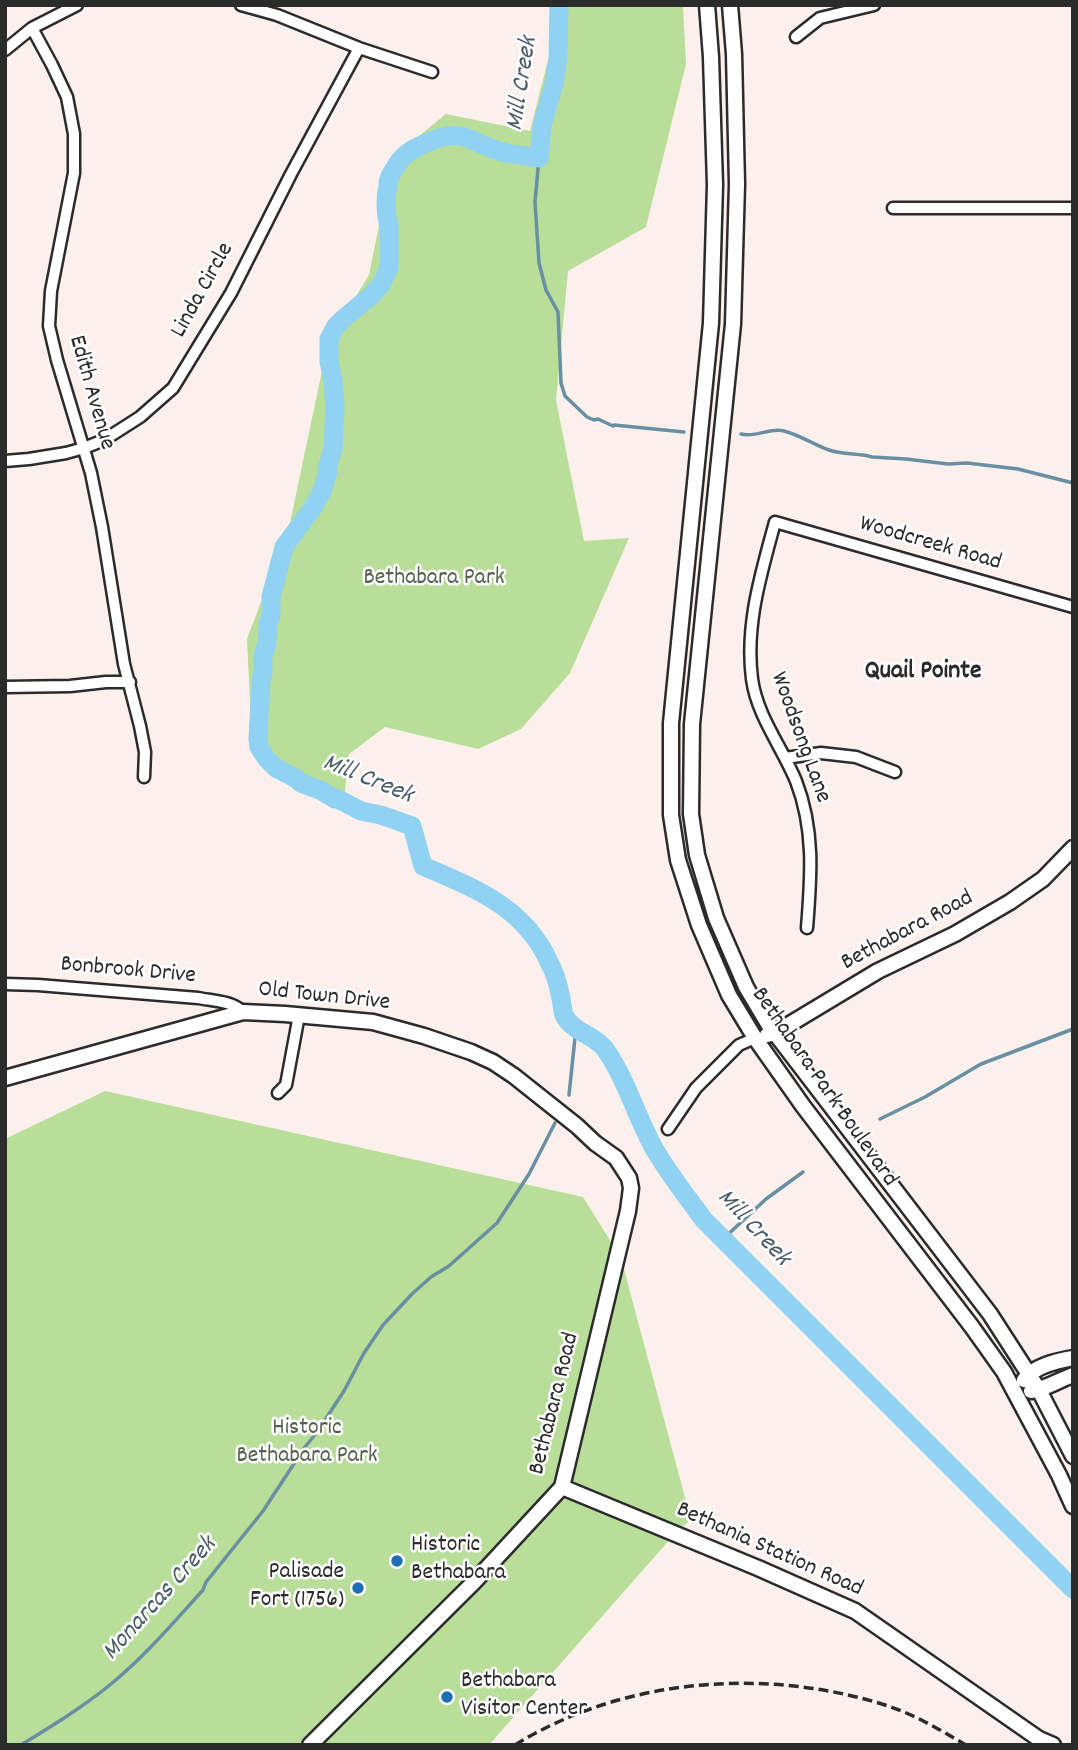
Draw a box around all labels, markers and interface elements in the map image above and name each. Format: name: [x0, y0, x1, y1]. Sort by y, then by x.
water label: Mill Creek: [501, 35, 547, 133]
street label: Linda Circle: [166, 238, 242, 344]
street label: Edith Avenue: [60, 333, 120, 453]
street label: Woodcreek Road: [856, 511, 1004, 579]
park label: Bethabara Park: [363, 566, 505, 594]
district label: Quail Pointe: [865, 657, 981, 689]
street label: Woodsong Lane: [762, 669, 836, 807]
water label: Mill Creek: [317, 749, 417, 813]
street label: Bethabara Road: [837, 885, 979, 979]
street label: Bonbrook Drive: [59, 952, 197, 992]
street label: Old Town Drive: [257, 977, 391, 1019]
street label: Bethabara Park Boulevard: [743, 983, 903, 1193]
water label: Mill Creek: [708, 1184, 796, 1274]
street label: Bethabara Road: [524, 1330, 588, 1478]
park label: Historic Bethabara Park: [236, 1416, 378, 1472]
street label: Bethania Station Road: [671, 1497, 867, 1605]
water label: Monarcas Creek: [97, 1532, 225, 1668]
place label: Historic Bethabara: [411, 1533, 506, 1589]
marker: Historic Bethabara: [389, 1553, 405, 1569]
place label: Palisade Fort (1756): [250, 1560, 344, 1616]
marker: Palisade Fort (1756): [350, 1580, 366, 1596]
place label: Bethabara Visitor Center: [461, 1669, 587, 1725]
marker: Bethabara Visitor Center: [439, 1689, 455, 1705]

